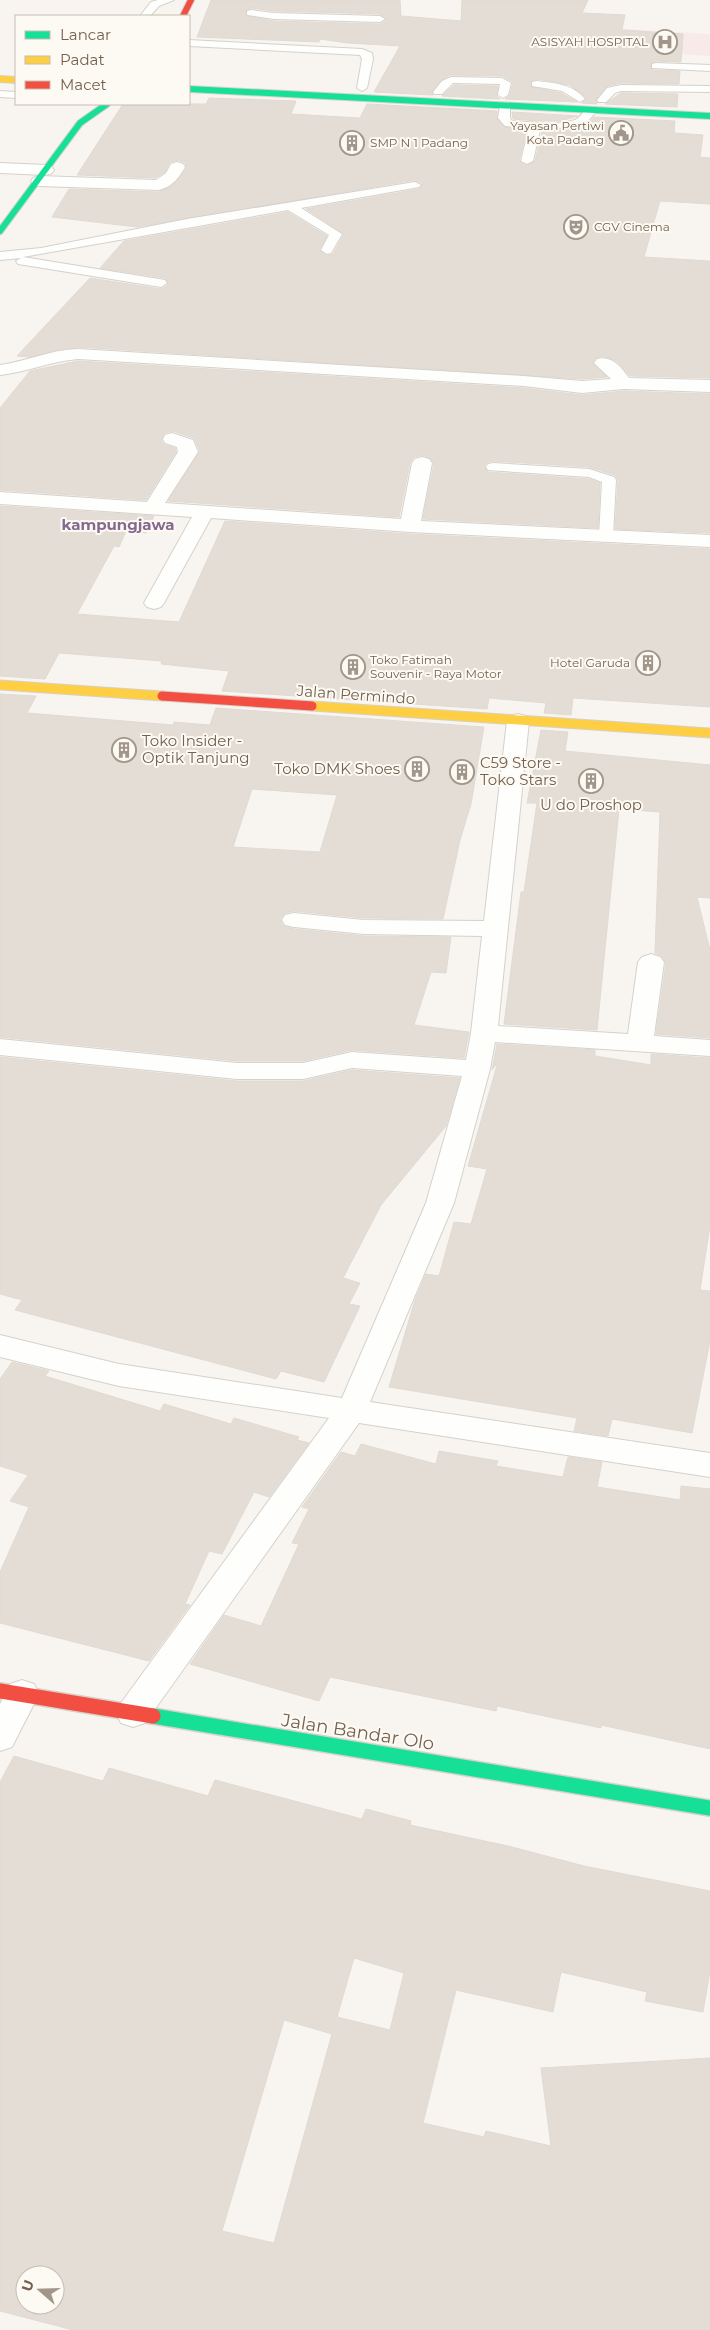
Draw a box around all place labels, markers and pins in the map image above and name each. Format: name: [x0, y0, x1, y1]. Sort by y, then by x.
hospital icon: ASISYAH HOSPITAL: [652, 29, 678, 55]
place label: ASISYAH HOSPITAL: [531, 34, 648, 49]
place label: Yayasan Pertiwi Kota Padang: [510, 118, 604, 147]
public building icon: Yayasan Pertiwi Kota Padang: [608, 120, 634, 146]
building icon: SMP N 1 Padang: [339, 130, 365, 156]
place label: SMP N 1 Padang: [370, 135, 468, 150]
theatre icon: CGV Cinema: [563, 214, 589, 240]
place label: CGV Cinema: [594, 219, 670, 234]
building icon: Hotel Garuda: [635, 650, 661, 676]
place label: Toko Fatimah Souvenir - Raya Motor: [370, 652, 502, 681]
building icon: Toko Fatimah Souvenir - Raya Motor: [340, 654, 366, 680]
place label: Hotel Garuda: [550, 655, 630, 670]
place label: Toko Insider - Optik Tanjung: [142, 731, 250, 767]
building icon: Toko Insider - Optik Tanjung: [111, 737, 137, 763]
place label: C59 Store - Toko Stars: [480, 753, 561, 789]
building icon: Toko DMK Shoes: [404, 756, 430, 782]
place label: Toko DMK Shoes: [274, 759, 400, 778]
building icon: C59 Store - Toko Stars: [449, 759, 475, 785]
building icon: U do Proshop: [578, 768, 604, 794]
place label: U do Proshop: [540, 795, 642, 814]

